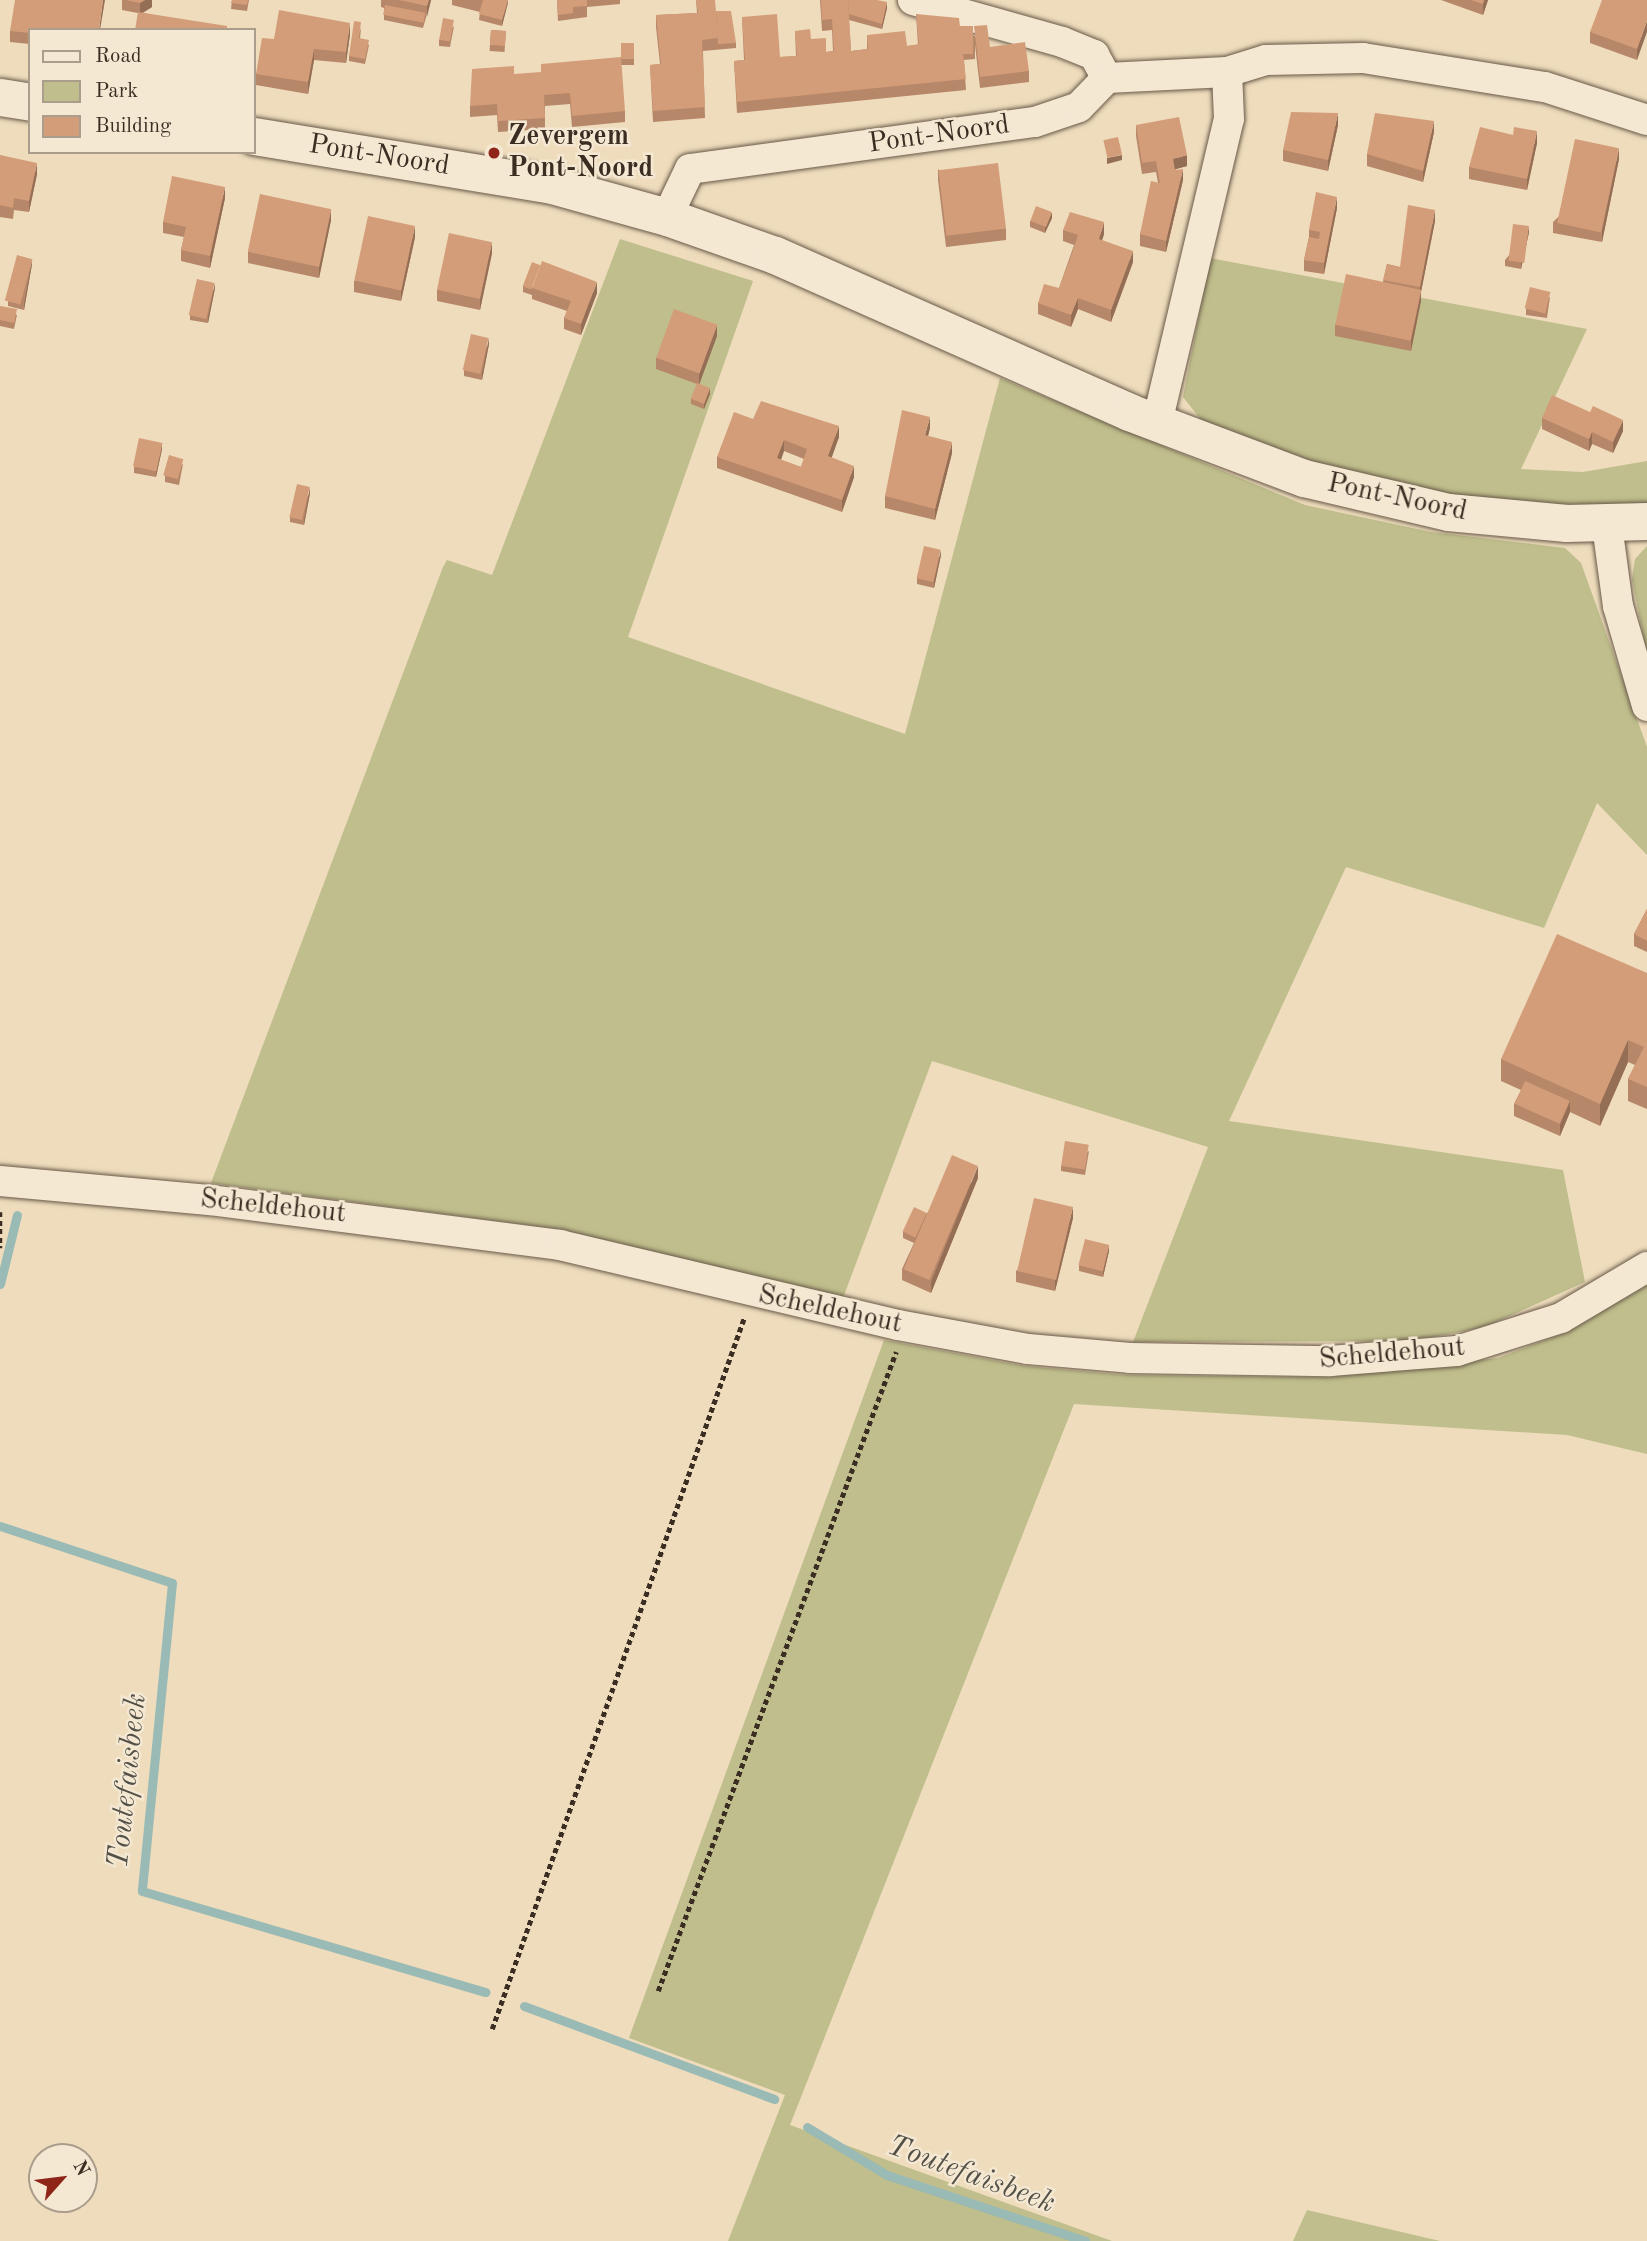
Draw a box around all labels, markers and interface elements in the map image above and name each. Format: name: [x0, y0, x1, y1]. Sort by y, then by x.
legend: [28, 28, 256, 154]
text: Road: [95, 46, 142, 67]
text: Park: [95, 81, 138, 102]
street label: Pont-Noord: [866, 108, 1012, 162]
text: Building: [95, 116, 171, 137]
place label: Zevergem Pont-Noord: [508, 120, 653, 186]
street label: Pont-Noord: [306, 128, 452, 184]
marker: Zevergem Pont-Noord: [486, 145, 502, 161]
street label: Pont-Noord: [1324, 467, 1470, 529]
street label: Scheldehout: [198, 1183, 348, 1231]
street label: Scheldehout: [755, 1278, 905, 1342]
street label: Scheldehout: [1318, 1331, 1466, 1377]
water label: Toutefaisbeek: [101, 1692, 155, 1870]
water label: Toutefaisbeek: [882, 2128, 1060, 2222]
north arrow: [28, 2143, 98, 2213]
text: N: [68, 2158, 92, 2180]

